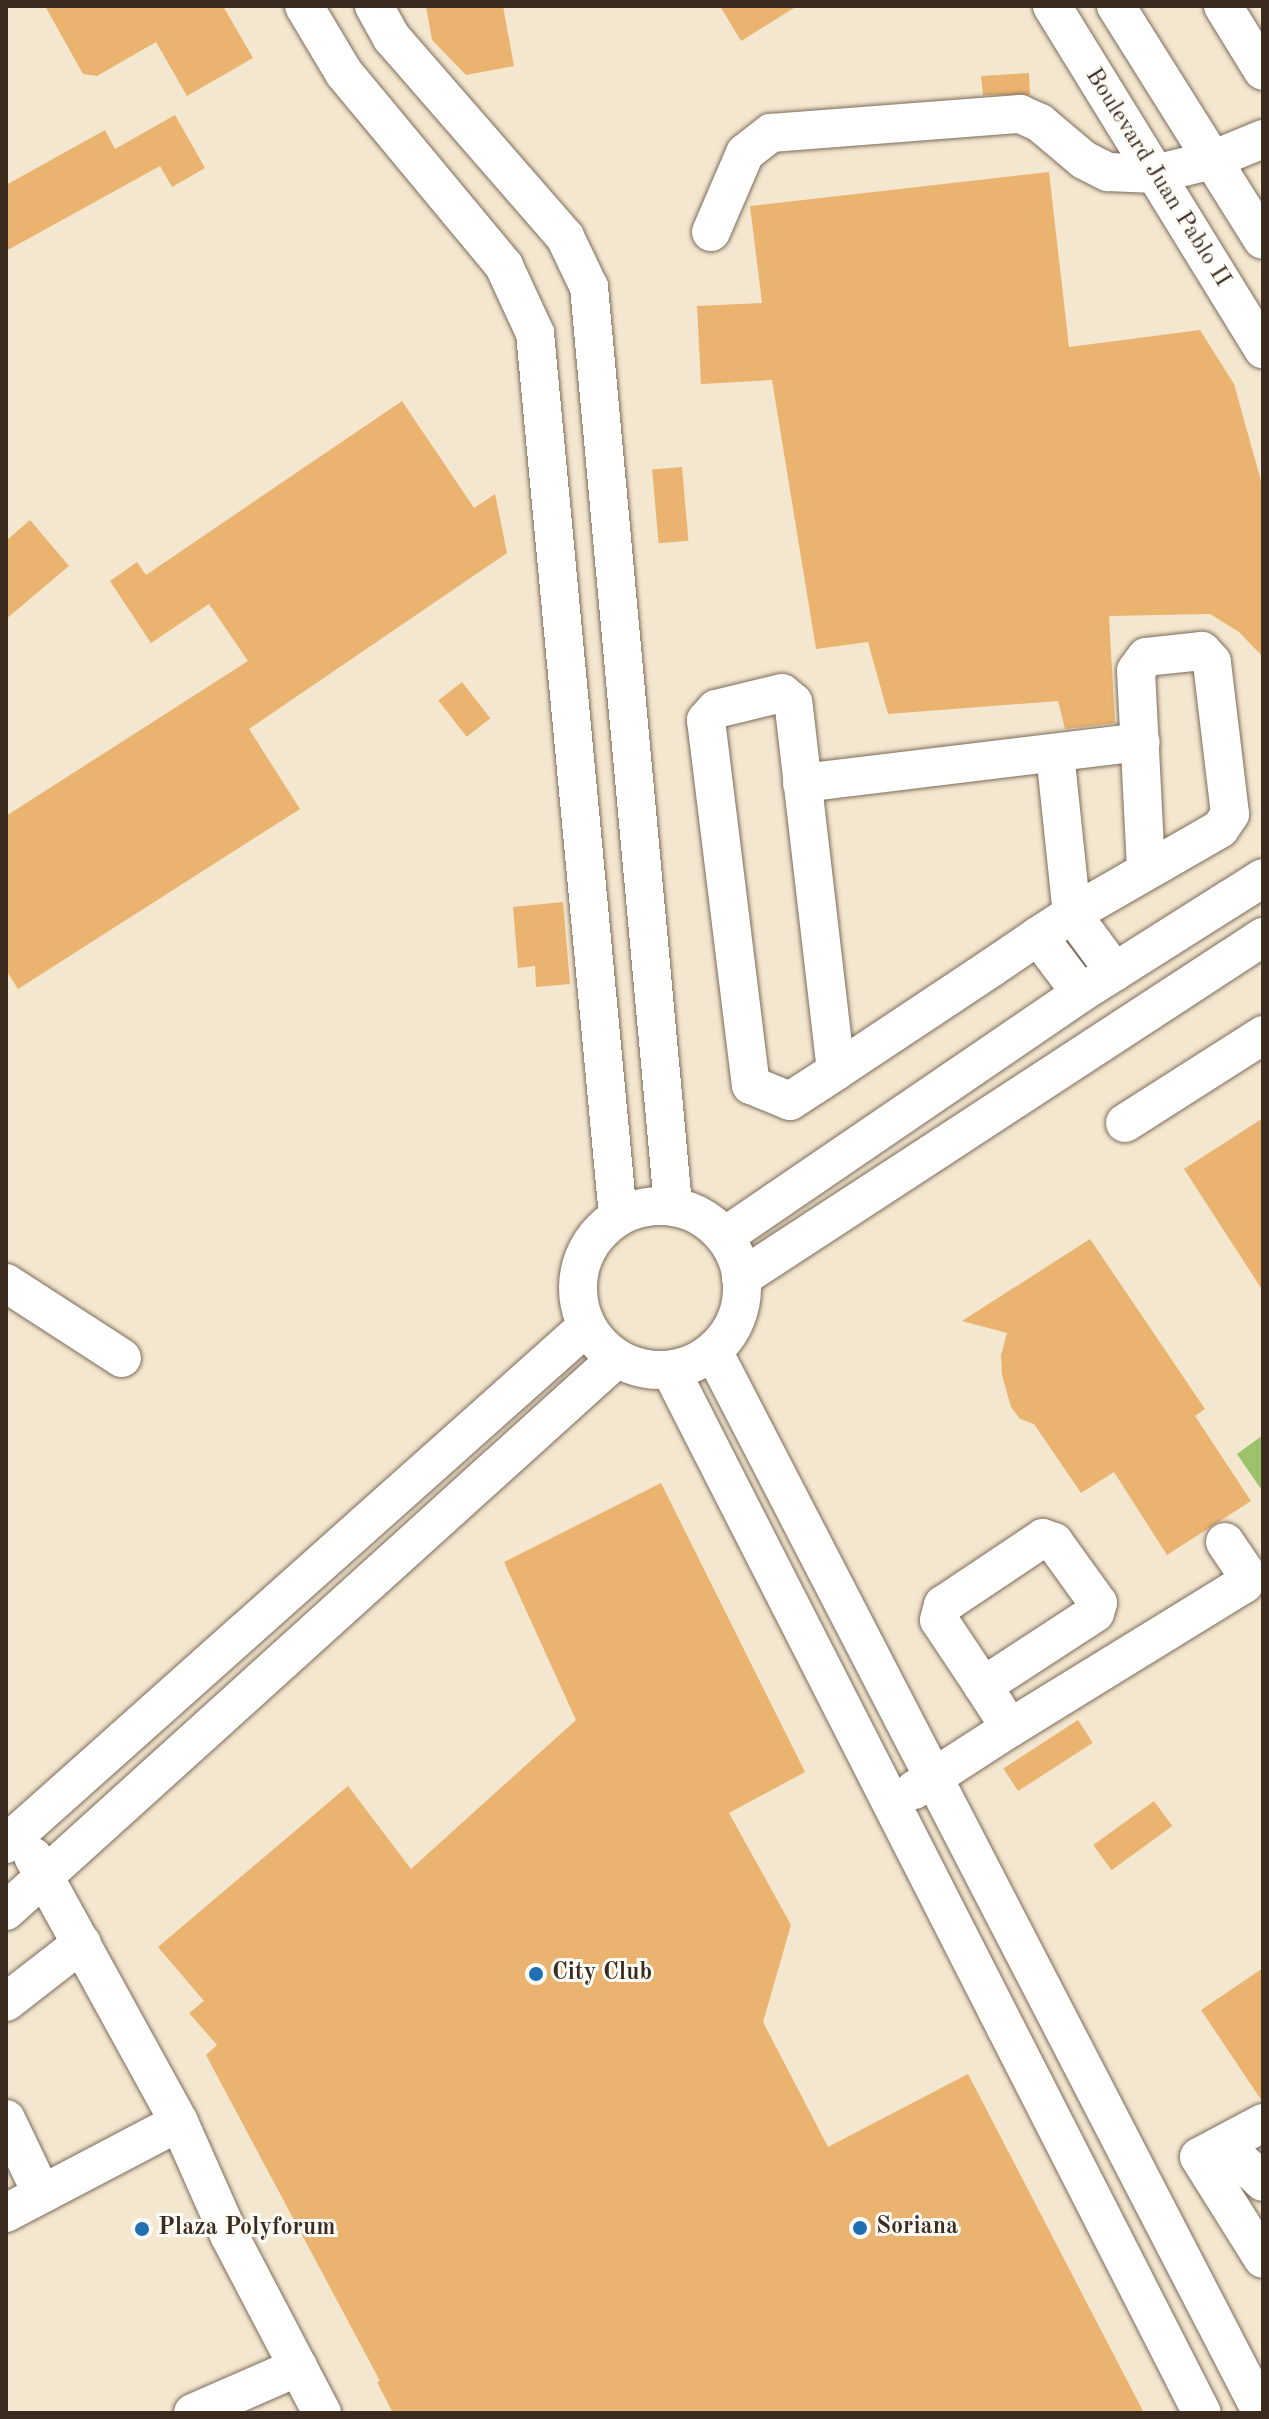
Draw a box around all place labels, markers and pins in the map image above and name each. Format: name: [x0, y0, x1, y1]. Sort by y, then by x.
place label: City Club: [552, 1960, 652, 1988]
marker: City Club: [527, 1965, 545, 1983]
place label: Soriana: [876, 2214, 958, 2242]
place label: Plaza Polyforum: [158, 2215, 335, 2243]
marker: Soriana: [851, 2219, 869, 2237]
marker: Plaza Polyforum: [133, 2220, 151, 2238]

